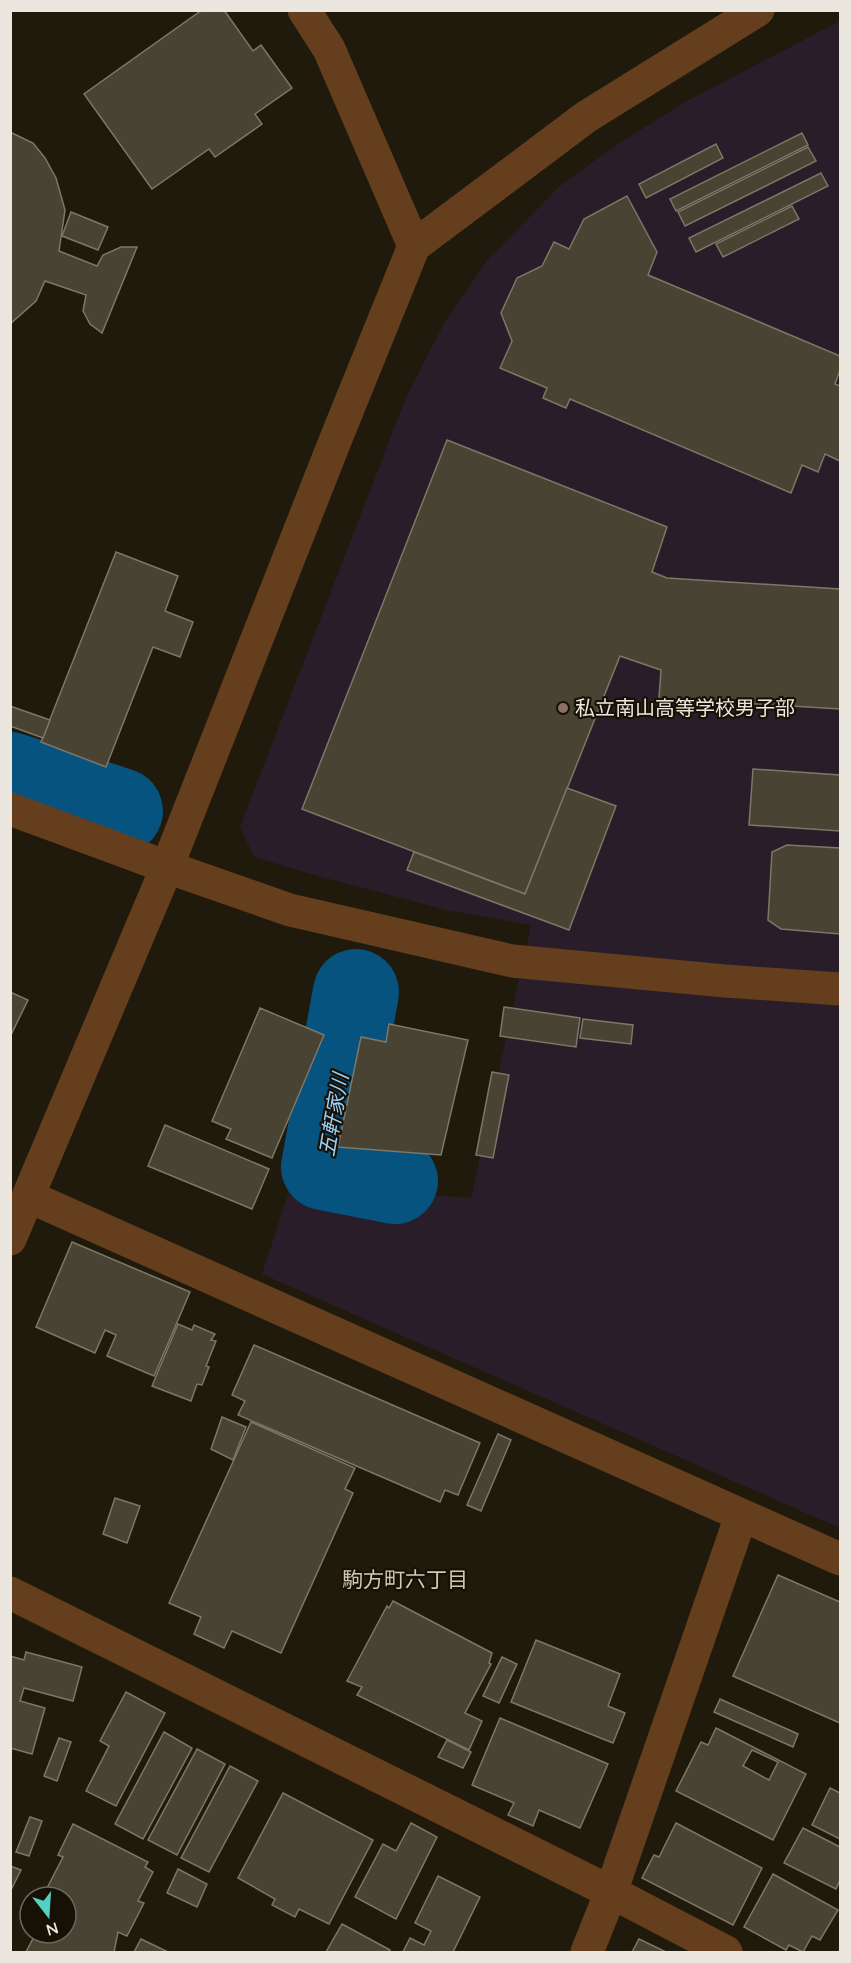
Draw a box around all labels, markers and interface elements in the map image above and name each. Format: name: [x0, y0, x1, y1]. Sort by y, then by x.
place label: 私立南山高等学校男子部: [575, 695, 795, 720]
marker: 私立南山高等学校男子部: [556, 701, 570, 715]
water label: 五軒家川: [313, 1069, 353, 1158]
district label: 駒方町六丁目: [342, 1566, 468, 1592]
north arrow: [18, 1885, 78, 1945]
text: N: [44, 1918, 61, 1941]

